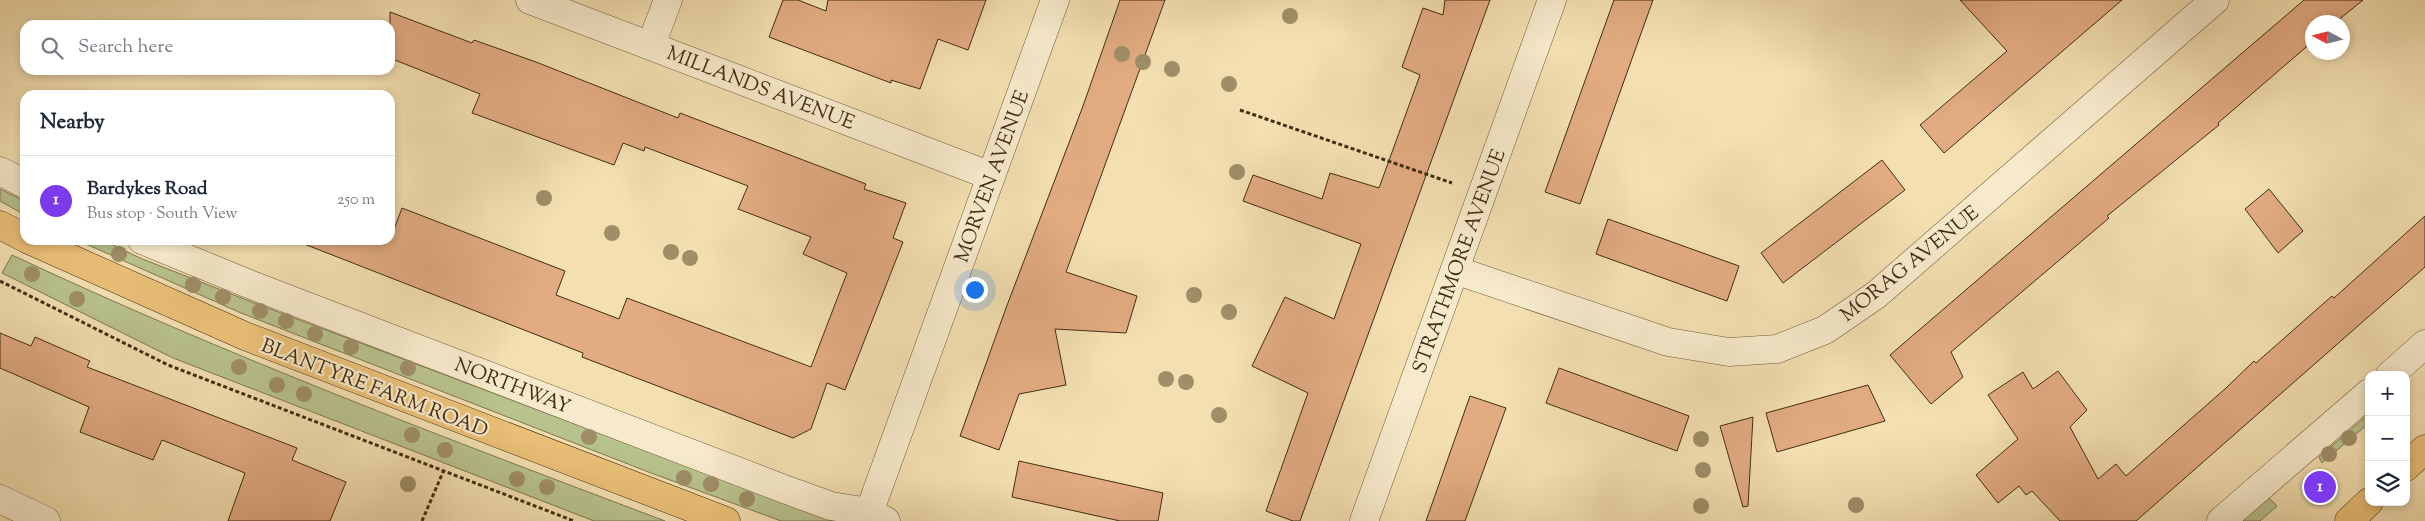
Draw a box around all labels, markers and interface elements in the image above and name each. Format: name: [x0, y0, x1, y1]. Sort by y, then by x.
north arrow: [2305, 15, 2350, 60]
search box: [20, 20, 395, 75]
icon: search: [38, 34, 66, 62]
text: Search here: [78, 34, 173, 61]
street label: MILLANDS AVENUE: [662, 40, 858, 139]
street label: MORVEN AVENUE: [949, 87, 1038, 267]
text: Nearby: [40, 108, 105, 138]
street label: STRATHMORE AVENUE: [1406, 146, 1514, 378]
text: Bardykes Road: [87, 176, 208, 203]
text: 1: [53, 189, 59, 212]
text: 250 m: [337, 189, 375, 212]
street label: MORAG AVENUE: [1835, 200, 1986, 330]
text: Bus stop · South View: [87, 203, 237, 226]
your location: [962, 277, 988, 303]
street label: BLANTYRE FARM ROAD: [256, 333, 492, 446]
street label: NORTHWAY: [450, 352, 574, 423]
map controls: [2365, 371, 2410, 506]
button: +: [2365, 371, 2410, 416]
button: −: [2365, 416, 2410, 461]
button: layers: [2365, 461, 2410, 506]
pin: 1: [2304, 468, 2336, 506]

